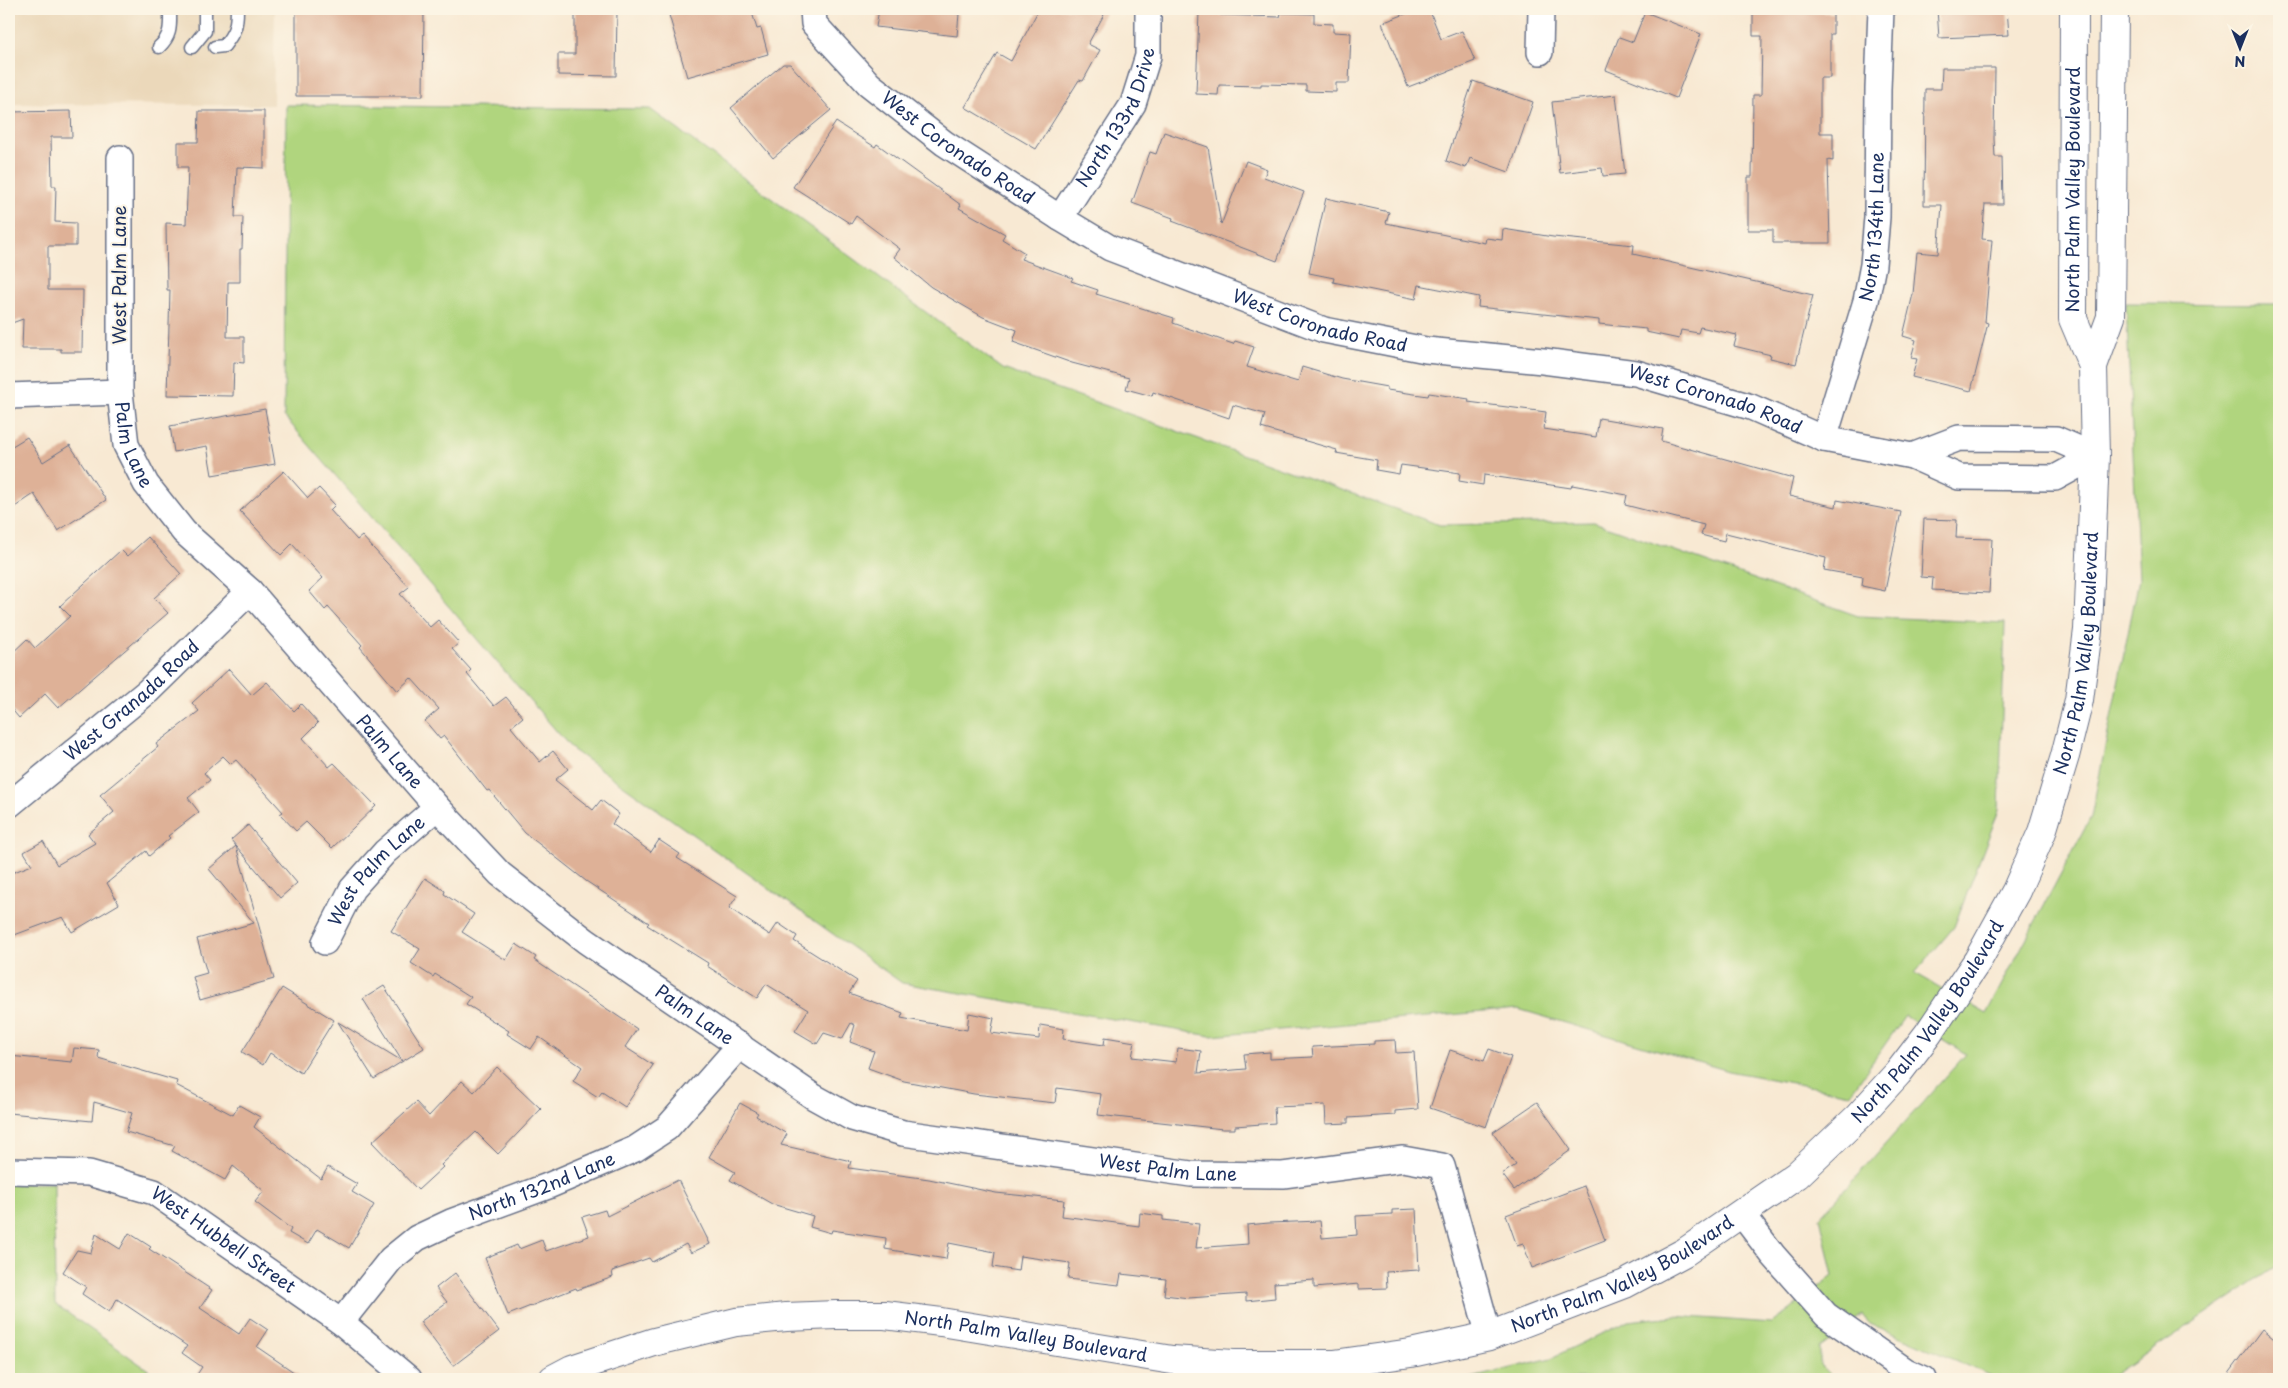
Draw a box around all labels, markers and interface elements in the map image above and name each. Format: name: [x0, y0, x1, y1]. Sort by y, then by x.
north arrow: [2216, 22, 2266, 72]
street label: North 133rd Drive: [1068, 48, 1160, 192]
text: N: [2234, 51, 2246, 72]
street label: North Palm Valley Boulevard: [2058, 67, 2086, 313]
street label: West Coronado Road: [876, 84, 1040, 210]
street label: North 134th Lane: [1851, 152, 1890, 304]
street label: West Palm Lane: [105, 205, 132, 345]
street label: West Coronado Road: [1229, 281, 1410, 358]
street label: West Coronado Road: [1625, 356, 1807, 440]
street label: Palm Lane: [109, 400, 161, 492]
street label: North Palm Valley Boulevard: [2045, 531, 2104, 778]
street label: West Granada Road: [57, 633, 205, 767]
street label: Palm Lane: [351, 708, 430, 794]
street label: West Palm Lane: [320, 808, 430, 930]
street label: North Palm Valley Boulevard: [1844, 915, 2009, 1128]
street label: Palm Lane: [650, 977, 740, 1051]
street label: North 132nd Lane: [464, 1144, 619, 1226]
street label: West Palm Lane: [1097, 1146, 1237, 1187]
street label: West Hubbell Street: [146, 1179, 302, 1299]
street label: North Palm Valley Boulevard: [1506, 1208, 1738, 1339]
street label: North Palm Valley Boulevard: [903, 1303, 1150, 1368]

